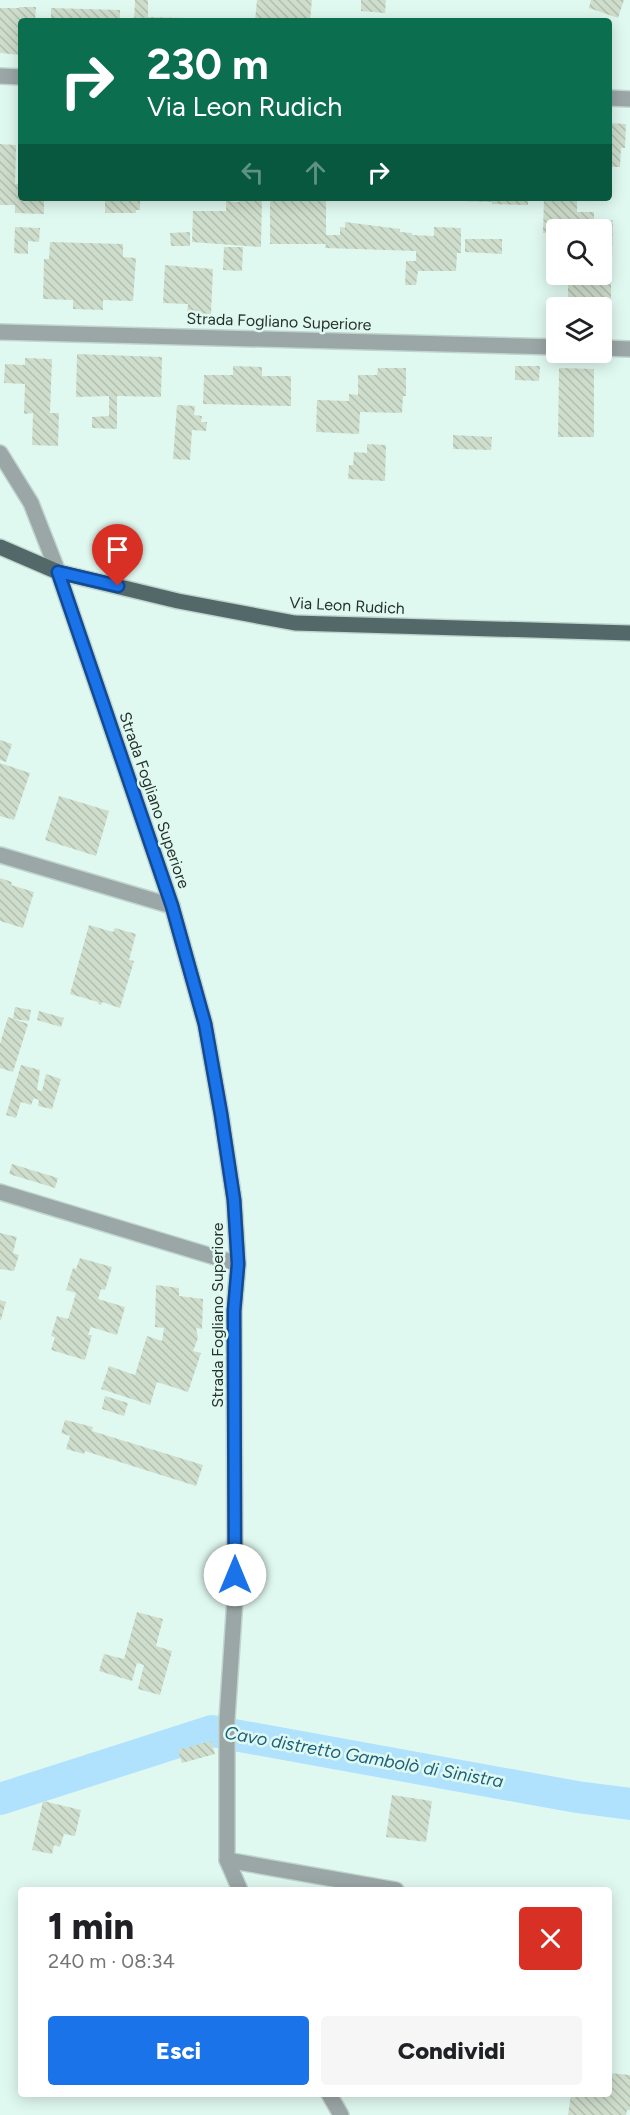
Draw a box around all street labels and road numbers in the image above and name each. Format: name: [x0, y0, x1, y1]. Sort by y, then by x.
street label: Strada Fogliano Superiore: [186, 309, 372, 334]
street label: Via Leon Rudich: [289, 593, 405, 618]
street label: Strada Fogliano Superiore: [115, 709, 194, 891]
street label: Strada Fogliano Superiore: [208, 1222, 227, 1408]

